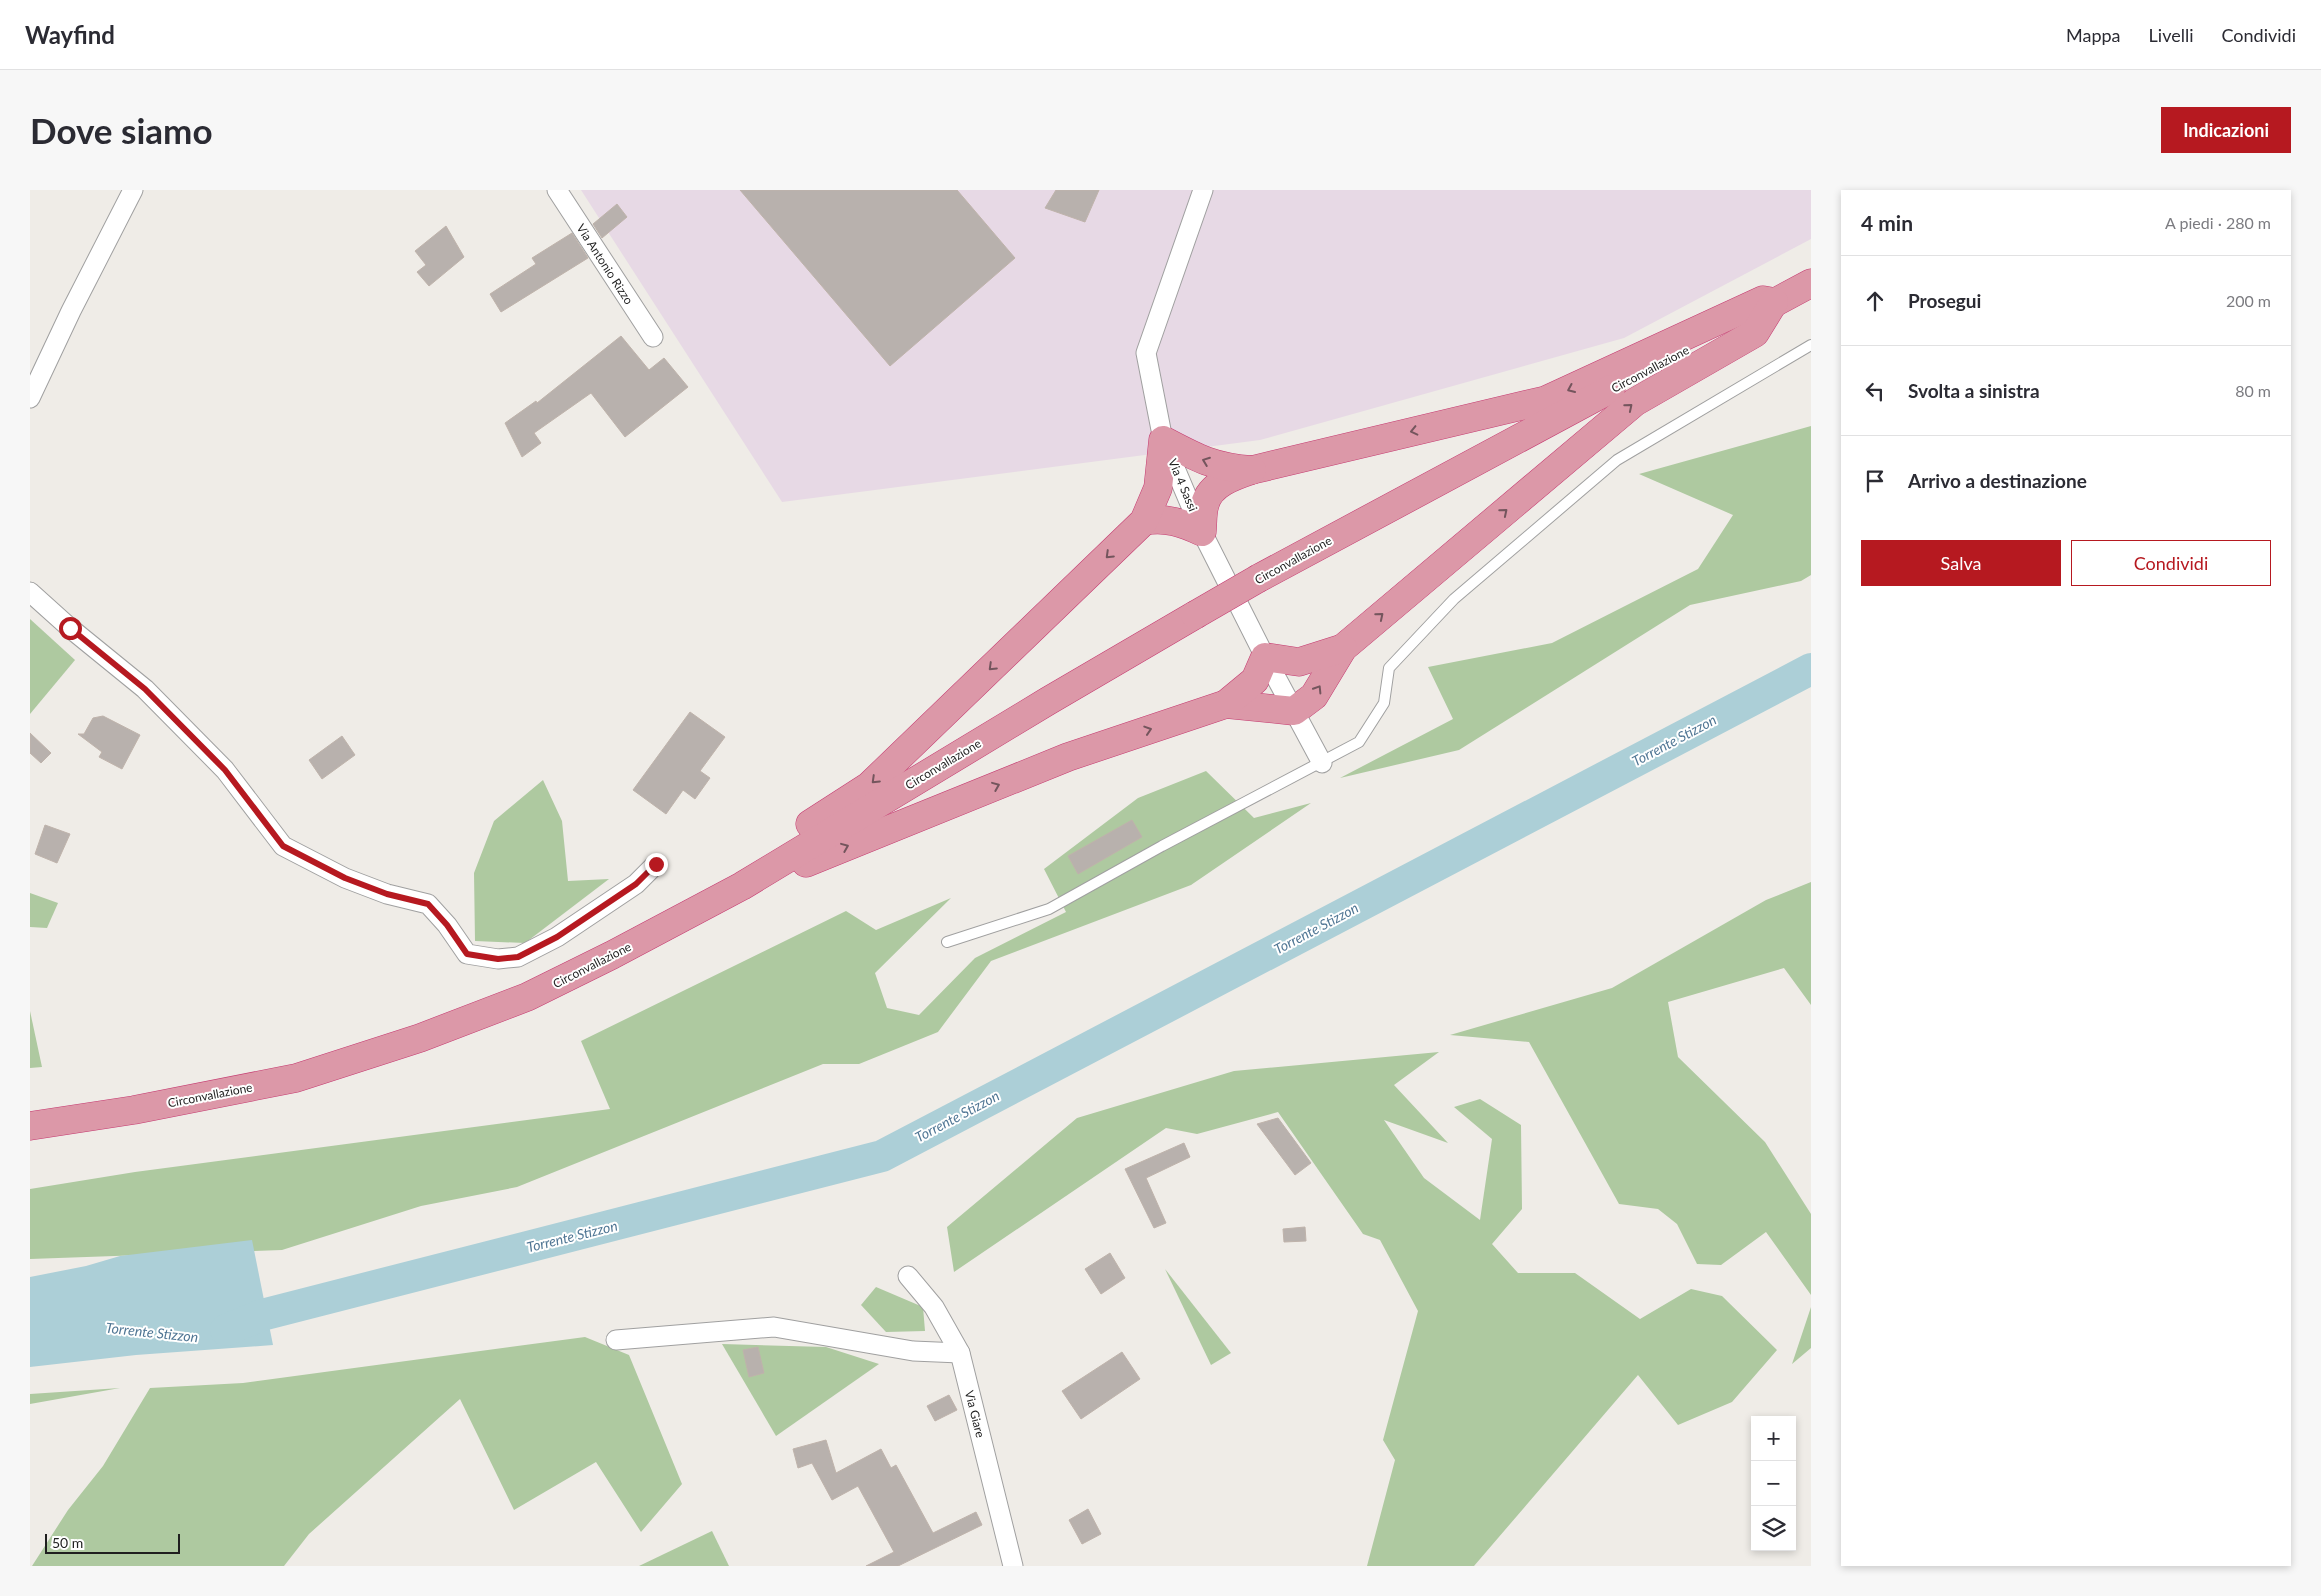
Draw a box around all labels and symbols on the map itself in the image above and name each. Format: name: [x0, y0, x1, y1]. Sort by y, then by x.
street label: Via Antonio Rizzo: [573, 221, 637, 307]
street label: Circonvallazione: [1609, 342, 1691, 396]
one-way arrow: [1567, 382, 1576, 393]
one-way arrow: [1623, 405, 1632, 413]
one-way arrow: [1410, 425, 1419, 436]
street label: Via 4 Sassi: [1165, 456, 1201, 514]
one-way arrow: [1202, 457, 1210, 467]
one-way arrow: [1499, 508, 1508, 517]
street label: Circonvallazione: [1252, 533, 1334, 587]
one-way arrow: [1106, 549, 1115, 558]
one-way arrow: [1374, 613, 1383, 622]
route start: [59, 617, 82, 640]
one-way arrow: [989, 661, 998, 670]
one-way arrow: [1311, 685, 1321, 694]
water label: Torrente Stizzon: [1629, 711, 1719, 769]
one-way arrow: [1144, 726, 1152, 736]
street label: Circonvallazione: [902, 735, 984, 793]
one-way arrow: [872, 774, 881, 783]
one-way arrow: [991, 782, 1000, 792]
one-way arrow: [840, 843, 849, 853]
route end: [645, 853, 668, 876]
water label: Torrente Stizzon: [1271, 899, 1361, 957]
street label: Circonvallazione: [550, 939, 634, 991]
street label: Circonvallazione: [166, 1079, 254, 1111]
water label: Torrente Stizzon: [912, 1087, 1002, 1145]
water label: Torrente Stizzon: [525, 1217, 619, 1255]
water label: Torrente Stizzon: [105, 1319, 199, 1345]
street label: Via Giare: [962, 1389, 988, 1439]
scale bar: [45, 1531, 180, 1554]

